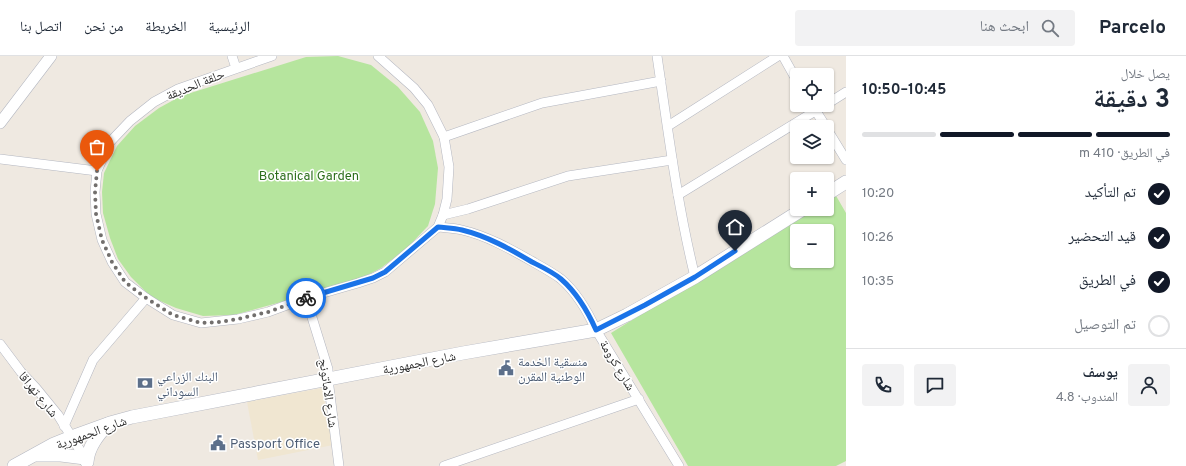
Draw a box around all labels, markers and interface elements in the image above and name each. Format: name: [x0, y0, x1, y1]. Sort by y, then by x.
search box: [795, 10, 1075, 46]
text: Parcelo: [1099, 16, 1166, 40]
icon: search: [1039, 17, 1061, 39]
text: ابحث هنا: [980, 18, 1029, 37]
text: اتصل بنا: [20, 19, 62, 36]
text: من نحن: [84, 19, 123, 36]
text: الخريطة: [145, 19, 187, 36]
text: الرئيسية: [209, 19, 250, 36]
street label: حلقة الحديقة: [164, 67, 227, 105]
text: يصل خلال: [1121, 67, 1170, 83]
map controls: [790, 68, 834, 268]
button: locate: [790, 68, 834, 112]
text: 10:45–10:50: [862, 81, 946, 100]
text: 3 دقيقة: [1093, 84, 1170, 117]
button: layers: [790, 120, 834, 164]
pin: [80, 130, 114, 171]
icon: bag: [86, 136, 108, 158]
text: في الطريق · 410 m: [1079, 146, 1170, 162]
park label: Botanical Garden: [259, 169, 359, 185]
button: +: [790, 172, 834, 216]
icon: check: [1148, 183, 1170, 205]
text: تم التأكيد: [1085, 184, 1136, 203]
text: 10:20: [862, 186, 894, 202]
pin: [718, 210, 752, 251]
icon: home: [724, 216, 746, 238]
button: −: [790, 224, 834, 268]
icon: check: [1148, 227, 1170, 249]
text: قيد التحضير: [1068, 228, 1136, 247]
text: 10:26: [862, 230, 894, 246]
icon: check: [1148, 271, 1170, 293]
text: في الطريق: [1079, 272, 1136, 291]
text: 10:35: [862, 274, 894, 290]
courier: [286, 278, 326, 318]
icon: bike: [295, 287, 317, 309]
text: تم التوصيل: [1074, 316, 1136, 335]
street label: شارع كرومة: [595, 338, 638, 394]
street label: شارع الجمهورية: [382, 349, 457, 379]
place label: منسقية الخدمة الوطنية المقرن: [518, 355, 588, 386]
street label: شارع الاماتونج: [314, 358, 340, 429]
public building icon: منسقية الخدمة الوطنية المقرن: [497, 359, 515, 377]
button: phone: [862, 364, 904, 406]
button: chat: [914, 364, 956, 406]
text: يوسف: [1083, 364, 1118, 383]
button: person: [1128, 364, 1170, 406]
street label: شارع تهراقا: [14, 369, 61, 421]
place label: البنك الزراعي السوداني: [157, 370, 218, 402]
bank icon: البنك الزراعي السوداني: [136, 374, 154, 392]
text: المندوب · 4.8: [1056, 390, 1118, 406]
street label: شارع الجمهورية: [54, 414, 129, 454]
public building icon: Passport Office: [209, 434, 227, 452]
place label: Passport Office: [230, 437, 320, 453]

